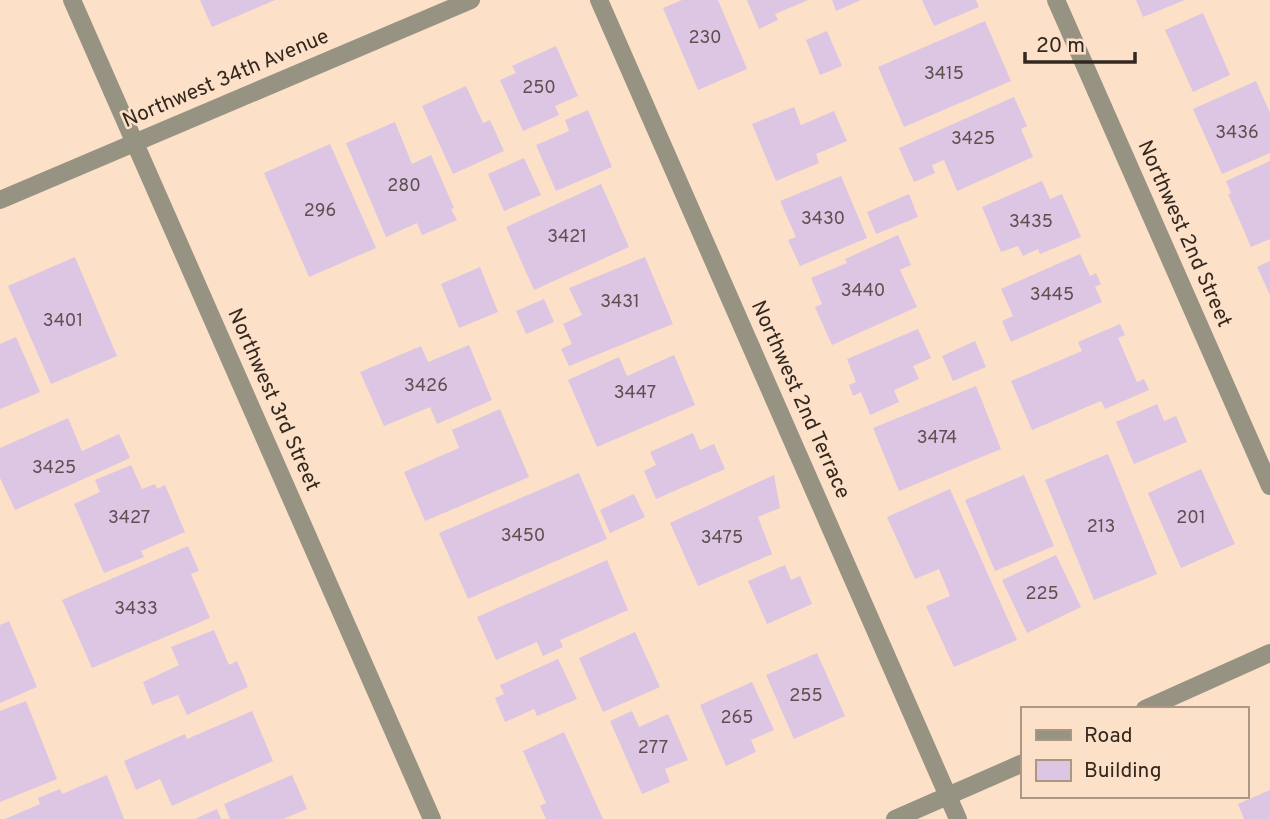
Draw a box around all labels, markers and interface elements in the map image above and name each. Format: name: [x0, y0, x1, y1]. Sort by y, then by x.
scale bar: [1025, 21, 1135, 65]
street label: Northwest 34th Avenue: [119, 23, 333, 135]
house number: 230: [688, 27, 722, 50]
text: 20 m: [1036, 33, 1085, 60]
house number: 3415: [924, 63, 964, 86]
house number: 250: [522, 77, 556, 100]
house number: 3436: [1215, 122, 1259, 145]
house number: 3425: [951, 128, 995, 151]
street label: Northwest 2nd Street: [1131, 136, 1237, 332]
house number: 280: [387, 175, 421, 198]
house number: 296: [304, 200, 336, 223]
house number: 3430: [801, 208, 845, 231]
house number: 3435: [1009, 211, 1053, 234]
house number: 3421: [547, 226, 587, 249]
house number: 3440: [841, 280, 885, 303]
house number: 3445: [1030, 284, 1074, 307]
house number: 3431: [600, 291, 640, 314]
street label: Northwest 2nd Terrace: [744, 297, 856, 503]
street label: Northwest 3rd Street: [221, 304, 325, 496]
house number: 3401: [43, 310, 83, 333]
house number: 3426: [404, 375, 448, 398]
house number: 3447: [614, 382, 656, 405]
house number: 3474: [917, 427, 957, 450]
house number: 3425: [32, 457, 76, 480]
house number: 3427: [108, 507, 150, 530]
house number: 201: [1176, 507, 1206, 530]
house number: 213: [1087, 516, 1115, 539]
house number: 3450: [501, 525, 545, 548]
house number: 3475: [701, 527, 743, 550]
house number: 225: [1025, 583, 1059, 606]
house number: 3433: [114, 598, 158, 621]
house number: 255: [789, 685, 823, 708]
house number: 265: [721, 707, 753, 730]
legend: [1021, 707, 1249, 798]
text: Road: [1084, 723, 1133, 750]
house number: 277: [638, 737, 668, 760]
text: Building: [1084, 758, 1162, 785]

